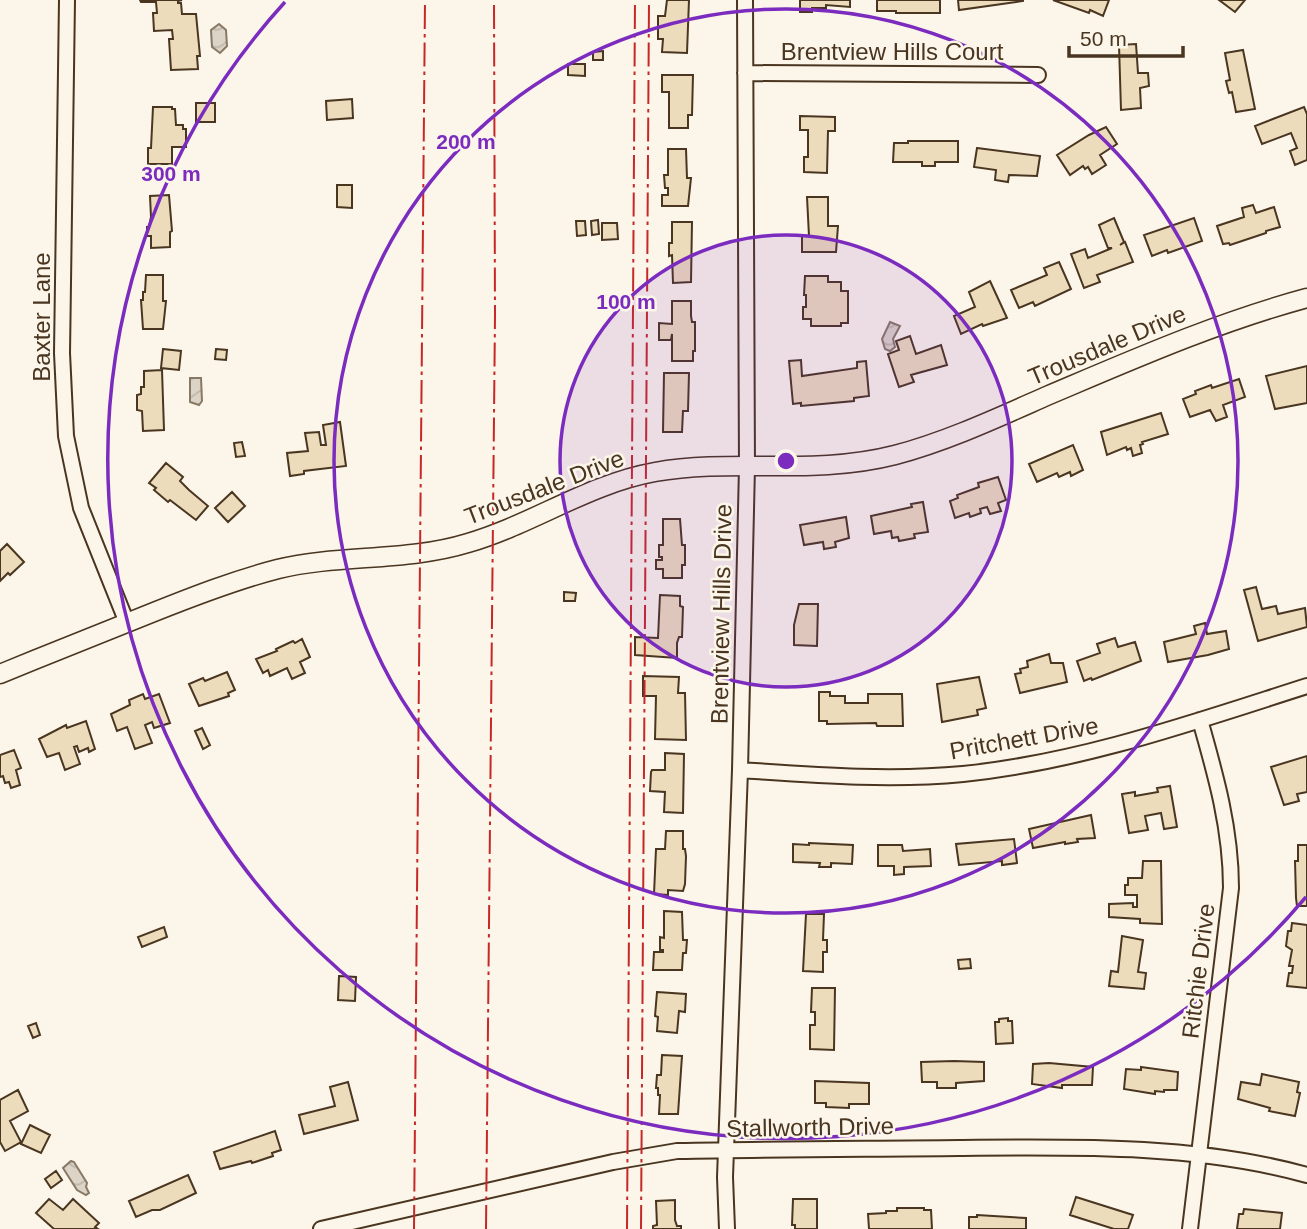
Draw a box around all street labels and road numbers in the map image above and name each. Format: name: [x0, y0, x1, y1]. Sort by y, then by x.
street label: Brentview Hills Court: [781, 38, 1004, 65]
street label: Baxter Lane: [28, 252, 55, 382]
street label: Trousdale Drive: [1024, 300, 1190, 390]
street label: Trousdale Drive: [461, 444, 627, 530]
street label: Brentview Hills Drive: [706, 504, 736, 724]
street label: Pritchett Drive: [947, 712, 1101, 764]
street label: Ritchie Drive: [1176, 902, 1220, 1040]
street label: Stallworth Drive: [726, 1112, 894, 1142]

